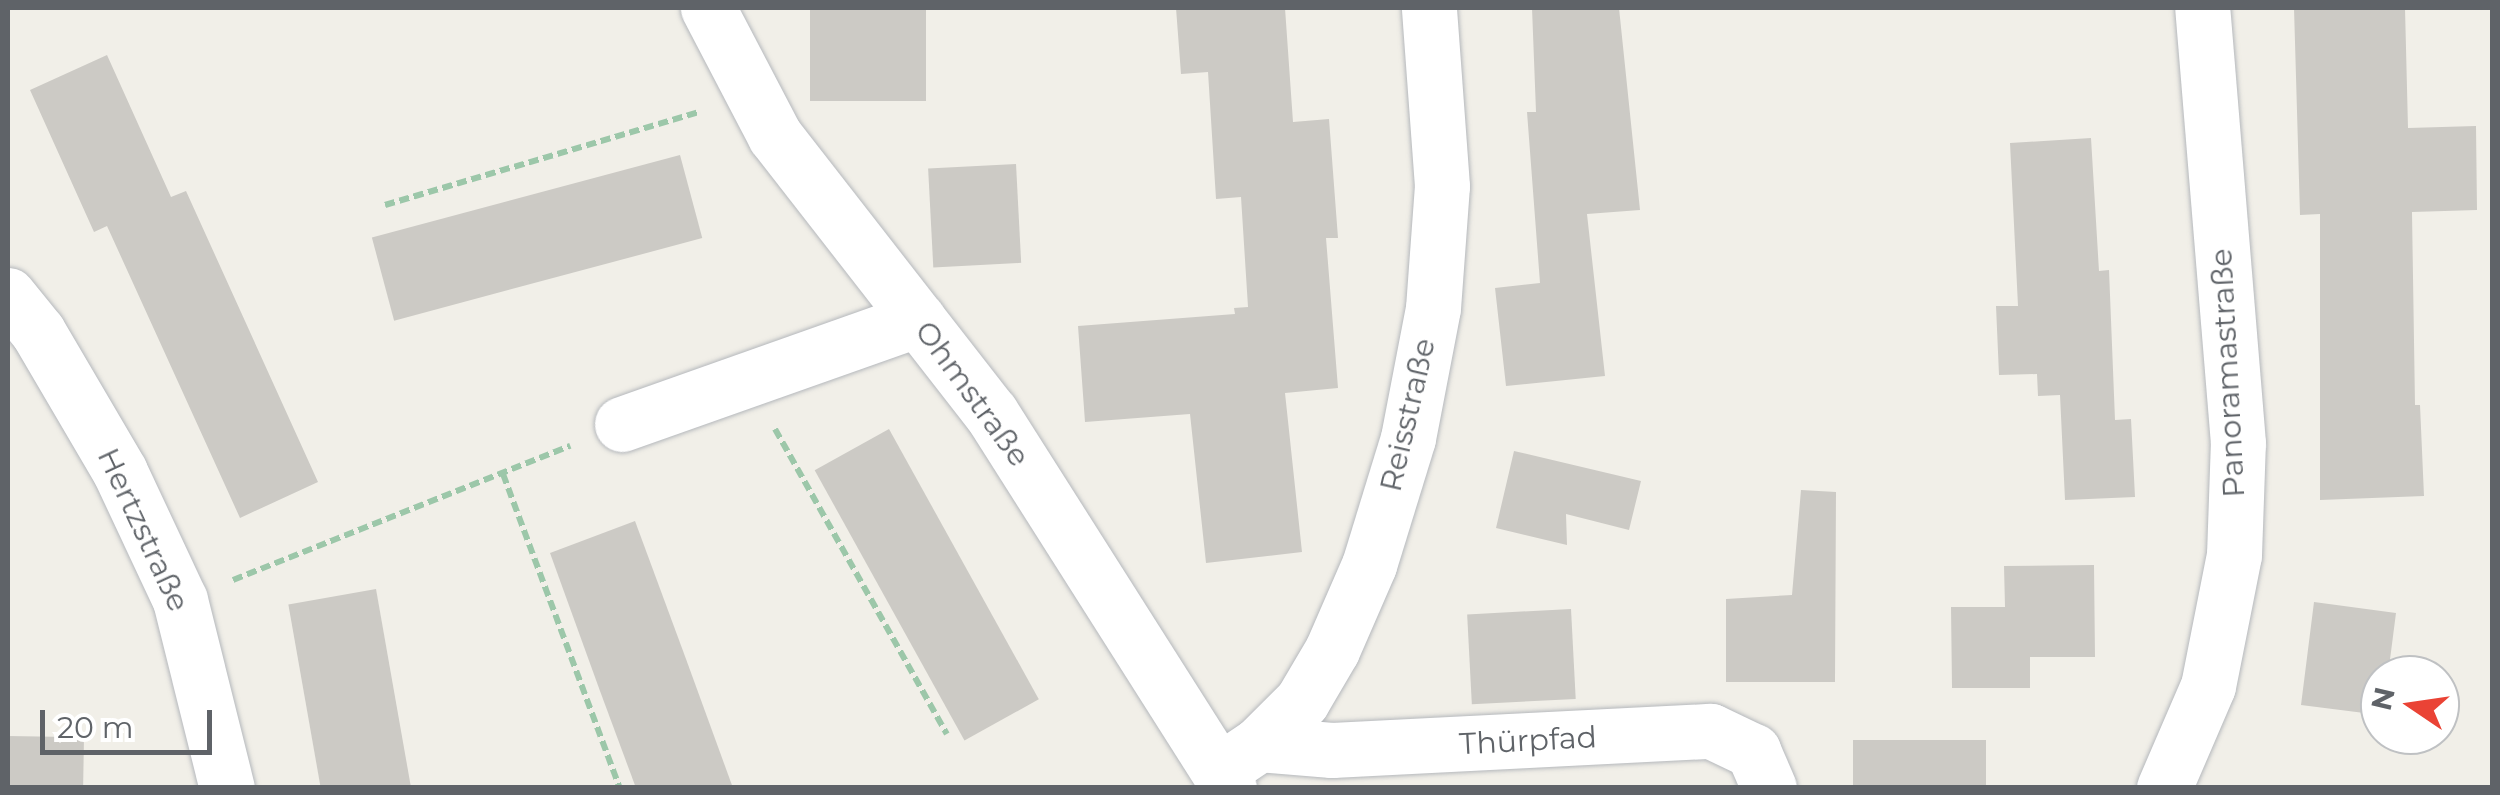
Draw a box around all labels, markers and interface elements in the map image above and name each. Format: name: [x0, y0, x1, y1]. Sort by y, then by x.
street label: Panoramastraße: [2203, 248, 2253, 498]
street label: Ohmstraße: [907, 314, 1037, 474]
street label: Reisstraße: [1373, 335, 1443, 495]
street label: Hertzstraße: [89, 443, 197, 617]
north arrow: [2360, 655, 2460, 755]
text: N: [2364, 684, 2402, 714]
scale bar: [45, 690, 218, 752]
text: 20 m: [57, 709, 134, 746]
street label: Thürpfad: [1458, 719, 1598, 763]

